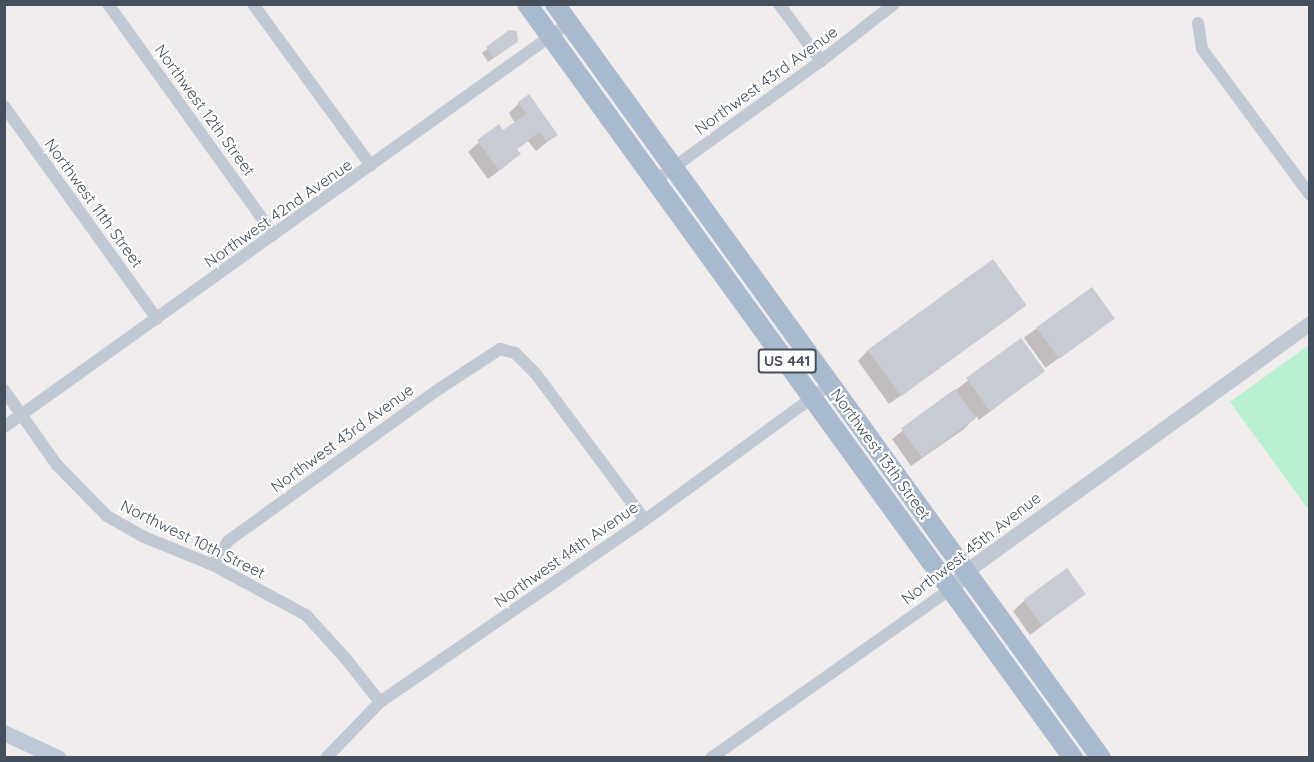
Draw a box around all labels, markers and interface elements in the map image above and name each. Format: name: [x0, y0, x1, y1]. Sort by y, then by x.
street label: Northwest 43rd Avenue: [691, 22, 841, 138]
street label: Northwest 12th Street: [151, 41, 259, 179]
street label: Northwest 11th Street: [41, 135, 147, 271]
street label: Northwest 42nd Avenue: [201, 155, 355, 271]
road number: US 441: [757, 349, 817, 373]
street label: Northwest 43rd Avenue: [267, 380, 417, 496]
street label: Northwest 13th Street: [827, 385, 935, 523]
street label: Northwest 45th Avenue: [898, 488, 1044, 608]
street label: Northwest 10th Street: [118, 496, 268, 582]
street label: Northwest 44th Avenue: [491, 497, 641, 611]

